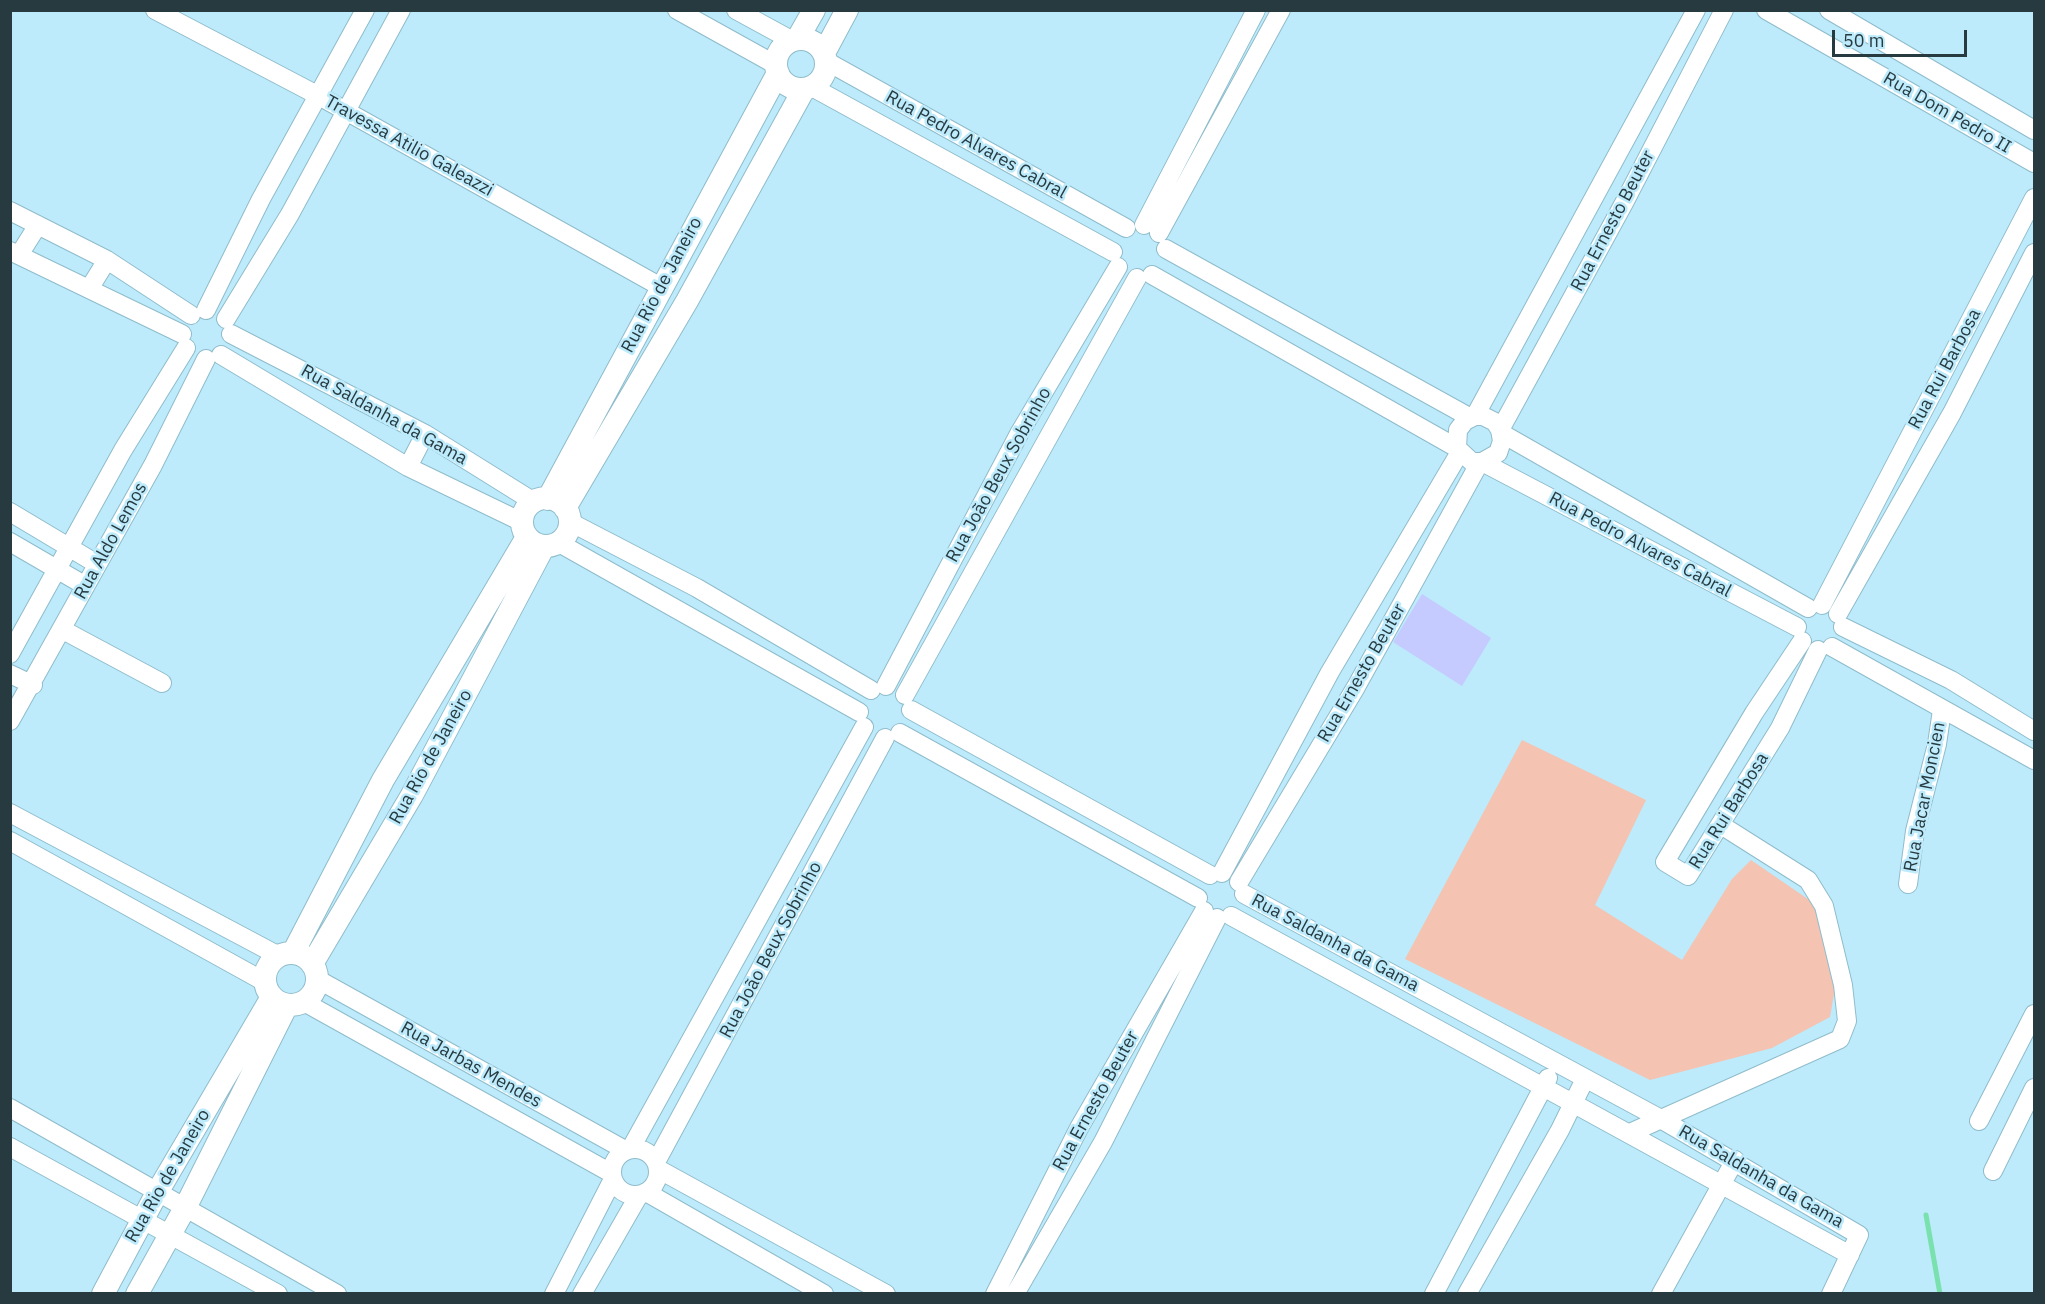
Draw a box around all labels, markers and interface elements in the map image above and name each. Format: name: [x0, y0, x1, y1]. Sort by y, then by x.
scale bar: [1835, 18, 1970, 56]
text: 50 m: [1843, 29, 1885, 52]
street label: Rua Dom Pedro II: [1879, 68, 2015, 158]
street label: Rua Pedro Alvares Cabral: [882, 86, 1070, 204]
street label: Travessa Atilio Galeazzi: [321, 91, 497, 201]
street label: Rua Ernesto Beuter: [1567, 147, 1659, 295]
street label: Rua Rio de Janeiro: [617, 213, 707, 357]
street label: Rua Rui Barbosa: [1904, 305, 1986, 433]
street label: Rua Saldanha da Gama: [297, 360, 471, 470]
street label: Rua João Beux Sobrinho: [942, 384, 1056, 566]
street label: Rua Aldo Lemos: [70, 479, 152, 603]
street label: Rua Pedro Alvares Cabral: [1545, 488, 1735, 602]
street label: Rua Ernesto Beuter: [1313, 600, 1411, 746]
street label: Rua Rio de Janeiro: [385, 686, 477, 828]
street label: Rua Jacar Moncien: [1900, 720, 1950, 874]
street label: Rua Rui Barbosa: [1685, 749, 1773, 873]
street label: Rua João Beux Sobrinho: [715, 858, 827, 1042]
street label: Rua Saldanha da Gama: [1248, 890, 1422, 996]
street label: Rua Jarbas Mendes: [397, 1017, 545, 1113]
street label: Rua Ernesto Beuter: [1049, 1027, 1143, 1175]
street label: Rua Rio de Janeiro: [121, 1105, 215, 1247]
street label: Rua Saldanha da Gama: [1675, 1121, 1847, 1233]

